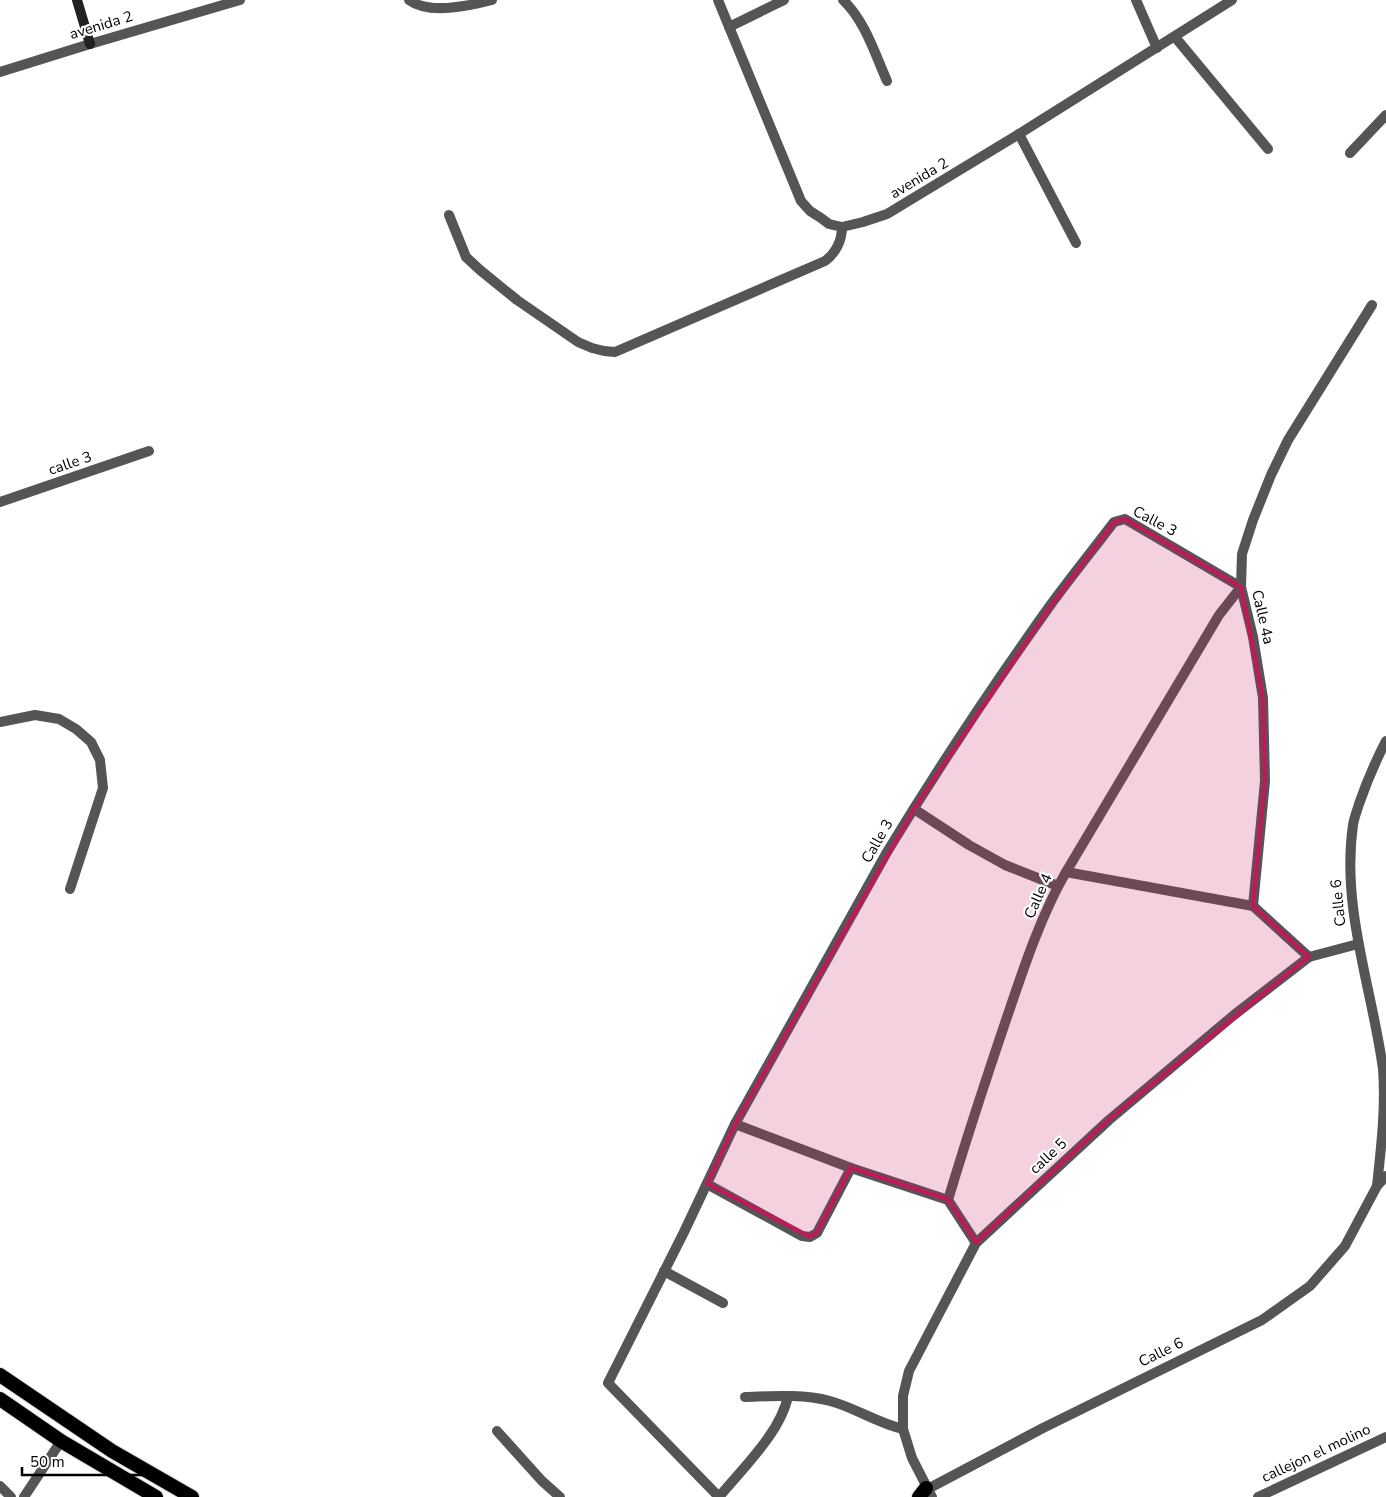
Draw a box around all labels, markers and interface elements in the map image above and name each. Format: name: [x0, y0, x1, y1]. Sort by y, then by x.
street label: avenida 2: [67, 6, 135, 44]
street label: avenida 2: [886, 153, 952, 203]
street label: calle 3: [46, 446, 94, 480]
street label: Calle 3: [1129, 501, 1181, 541]
street label: Calle 4a: [1247, 588, 1279, 646]
street label: Calle 3: [856, 815, 898, 867]
street label: Calle 4: [1019, 870, 1057, 922]
street label: Calle 6: [1326, 878, 1350, 928]
street label: calle 5: [1025, 1134, 1071, 1178]
street label: Calle 6: [1135, 1333, 1187, 1371]
street label: callejon el molino: [1258, 1419, 1374, 1487]
scale bar: [22, 1444, 144, 1476]
text: 50 m: [30, 1452, 65, 1472]

